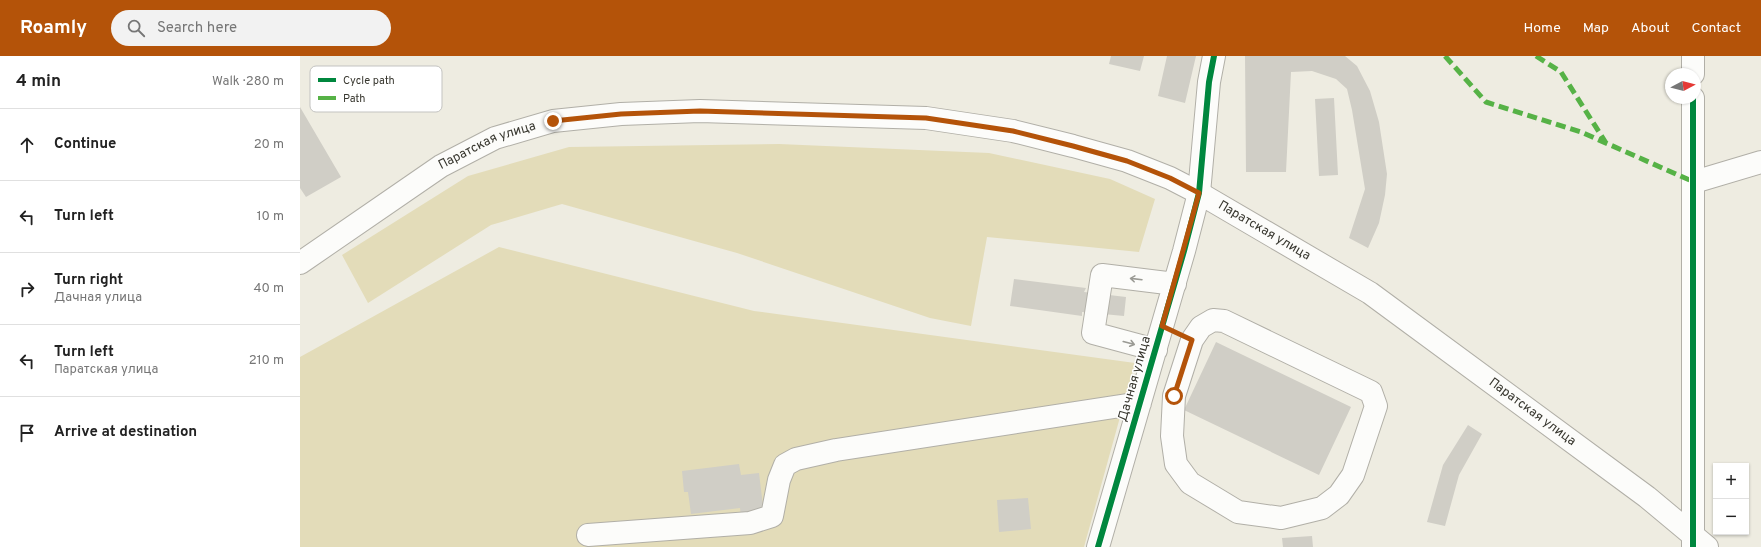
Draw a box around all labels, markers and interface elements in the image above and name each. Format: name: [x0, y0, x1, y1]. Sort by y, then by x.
search box: [111, 10, 391, 46]
text: Roamly: [20, 16, 87, 40]
icon: search: [125, 17, 147, 39]
text: Search here: [157, 19, 237, 38]
text: Home: [1524, 20, 1561, 37]
text: Map: [1583, 20, 1609, 37]
text: About: [1631, 20, 1670, 37]
text: Contact: [1692, 20, 1741, 37]
legend: [310, 66, 442, 112]
north arrow: [1665, 68, 1701, 104]
text: 4 min: [16, 71, 61, 93]
text: Walk · 280 m: [212, 74, 284, 90]
text: Cycle path: [343, 74, 395, 88]
text: Path: [343, 92, 365, 106]
route end: [544, 112, 562, 130]
street label: Паратская улица: [436, 118, 538, 174]
icon: ahead: [16, 134, 38, 156]
text: Continue: [54, 135, 116, 154]
text: 20 m: [254, 137, 284, 153]
street label: Паратская улица: [1215, 198, 1313, 264]
icon: left: [16, 206, 38, 228]
text: Turn left: [54, 207, 114, 226]
text: 10 m: [257, 209, 284, 225]
text: Turn right: [54, 271, 123, 290]
one-way arrow: [1130, 276, 1143, 283]
icon: right: [16, 278, 38, 300]
text: 40 m: [254, 281, 284, 297]
text: Дачная улица: [54, 290, 142, 306]
street label: Дачная улица: [1115, 334, 1155, 424]
one-way arrow: [1123, 339, 1136, 347]
text: Turn left: [54, 343, 114, 362]
icon: left: [16, 350, 38, 372]
text: 210 m: [249, 353, 284, 369]
text: Паратская улица: [54, 362, 158, 378]
street label: Паратская улица: [1485, 375, 1579, 450]
route start: [1165, 387, 1183, 405]
icon: arrive: [16, 422, 38, 444]
text: Arrive at destination: [54, 423, 197, 442]
map controls: [1713, 463, 1749, 535]
button: +: [1713, 463, 1749, 499]
button: −: [1713, 499, 1749, 535]

